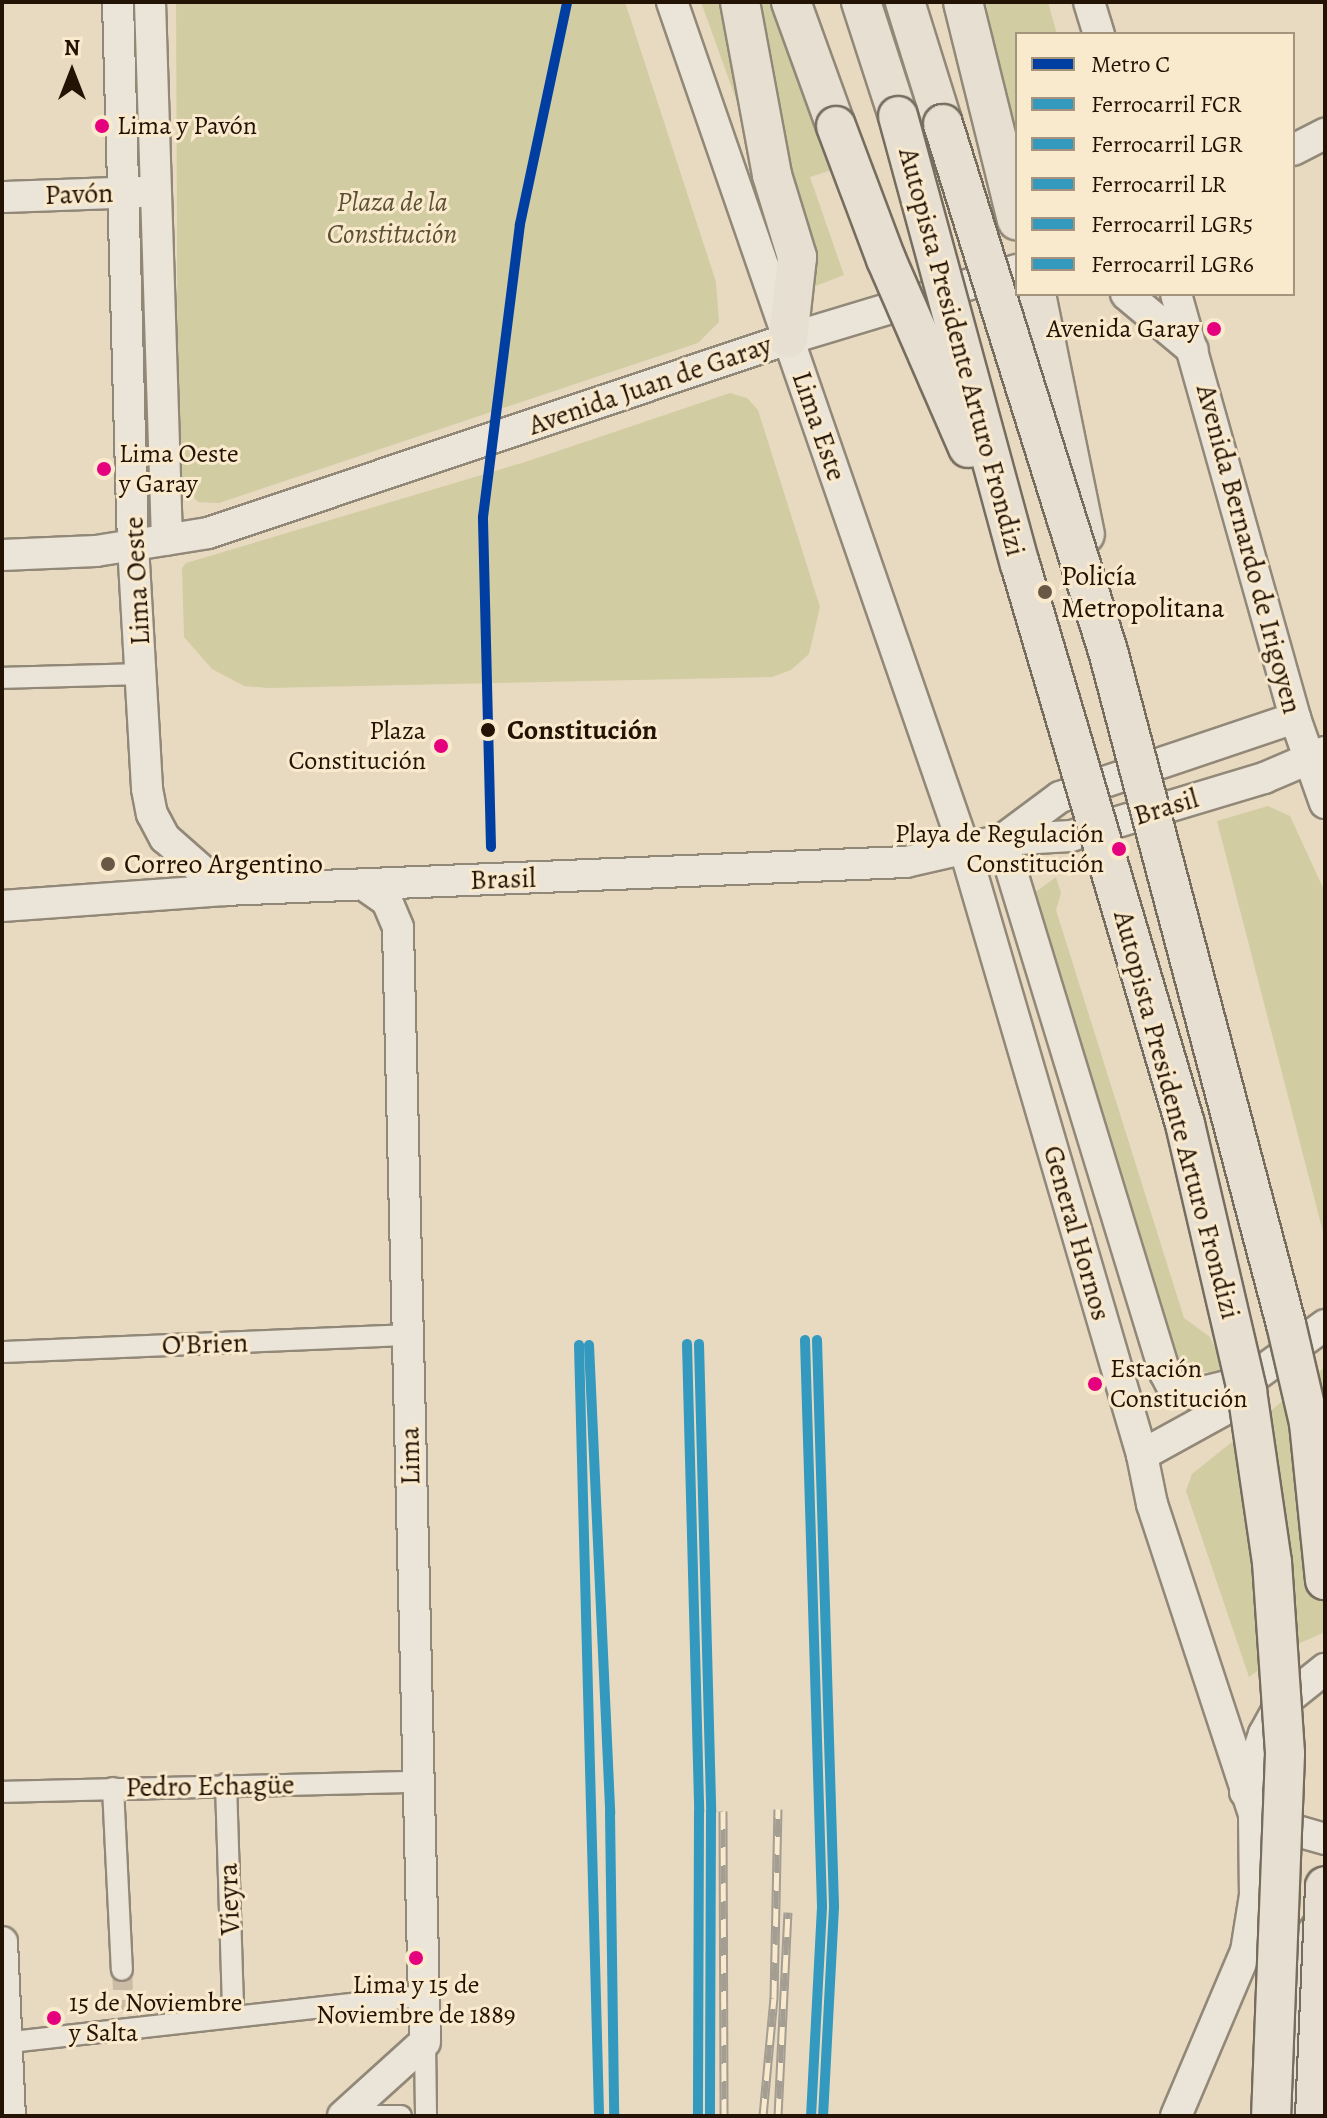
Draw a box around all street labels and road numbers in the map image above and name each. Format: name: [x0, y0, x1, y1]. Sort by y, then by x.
street label: Autopista Presidente Arturo Frondizi: [891, 144, 1033, 560]
street label: Pavón: [44, 176, 114, 212]
street label: Avenida Juan de Garay: [524, 328, 776, 442]
street label: Lima Este: [785, 367, 853, 485]
street label: Avenida Bernardo de Irigoyen: [1189, 381, 1309, 717]
street label: Lima Oeste: [117, 516, 157, 646]
street label: Brasil: [1130, 781, 1202, 833]
street label: Brasil: [469, 861, 537, 897]
street label: Autopista Presidente Arturo Frondizi: [1106, 907, 1248, 1323]
street label: General Hornos: [1036, 1142, 1118, 1324]
street label: O'Brien: [161, 1326, 249, 1362]
street label: Lima: [393, 1426, 427, 1486]
street label: Pedro Echagüe: [125, 1768, 295, 1804]
street label: Vieyra: [211, 1862, 247, 1936]

